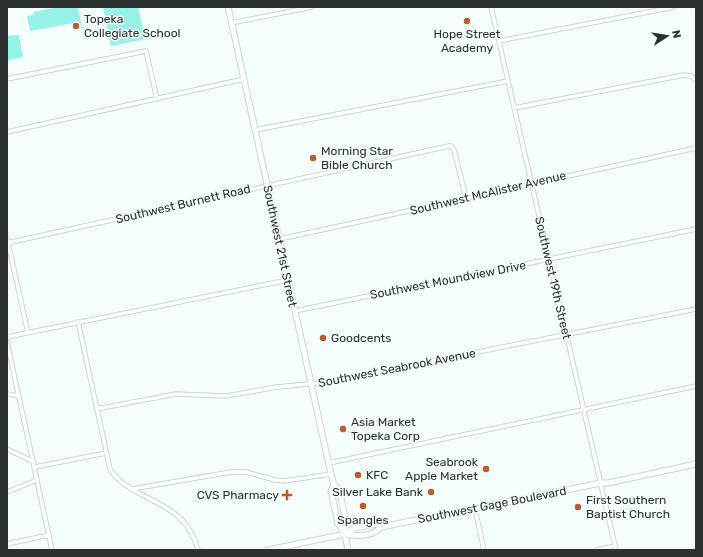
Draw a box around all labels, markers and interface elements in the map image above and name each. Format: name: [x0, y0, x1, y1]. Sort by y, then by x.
place label: Topeka Collegiate School: [84, 12, 181, 40]
marker: Hope Street Academy: [462, 16, 472, 26]
north arrow: [647, 16, 687, 56]
marker: Topeka Collegiate School: [71, 21, 81, 31]
place label: Hope Street Academy: [434, 27, 501, 55]
text: N: [669, 29, 683, 39]
place label: Morning Star Bible Church: [321, 144, 393, 172]
marker: Morning Star Bible Church: [308, 153, 318, 163]
street label: Southwest McAlister Avenue: [409, 168, 568, 218]
street label: Southwest Burnett Road: [114, 182, 252, 226]
street label: Southwest 21st Street: [260, 184, 300, 308]
street label: Southwest 19th Street: [532, 215, 574, 341]
street label: Southwest Moundview Drive: [369, 258, 528, 302]
place label: Goodcents: [331, 331, 391, 345]
marker: Goodcents: [318, 333, 328, 343]
street label: Southwest Seabrook Avenue: [317, 346, 477, 390]
place label: Asia Market Topeka Corp: [351, 415, 420, 443]
marker: Asia Market Topeka Corp: [338, 424, 348, 434]
place label: Seabrook Apple Market: [405, 455, 479, 483]
marker: Seabrook Apple Market: [481, 464, 491, 474]
place label: KFC: [366, 468, 388, 482]
marker: KFC: [353, 470, 363, 480]
street label: Southwest Gage Boulevard: [416, 484, 568, 526]
place label: Silver Lake Bank: [332, 485, 424, 499]
marker: Silver Lake Bank: [426, 487, 436, 497]
place label: CVS Pharmacy: [197, 488, 279, 502]
marker: CVS Pharmacy: [282, 490, 292, 500]
place label: First Southern Baptist Church: [586, 493, 670, 521]
marker: Spangles: [358, 501, 368, 511]
marker: First Southern Baptist Church: [573, 502, 583, 512]
place label: Spangles: [337, 513, 389, 527]

